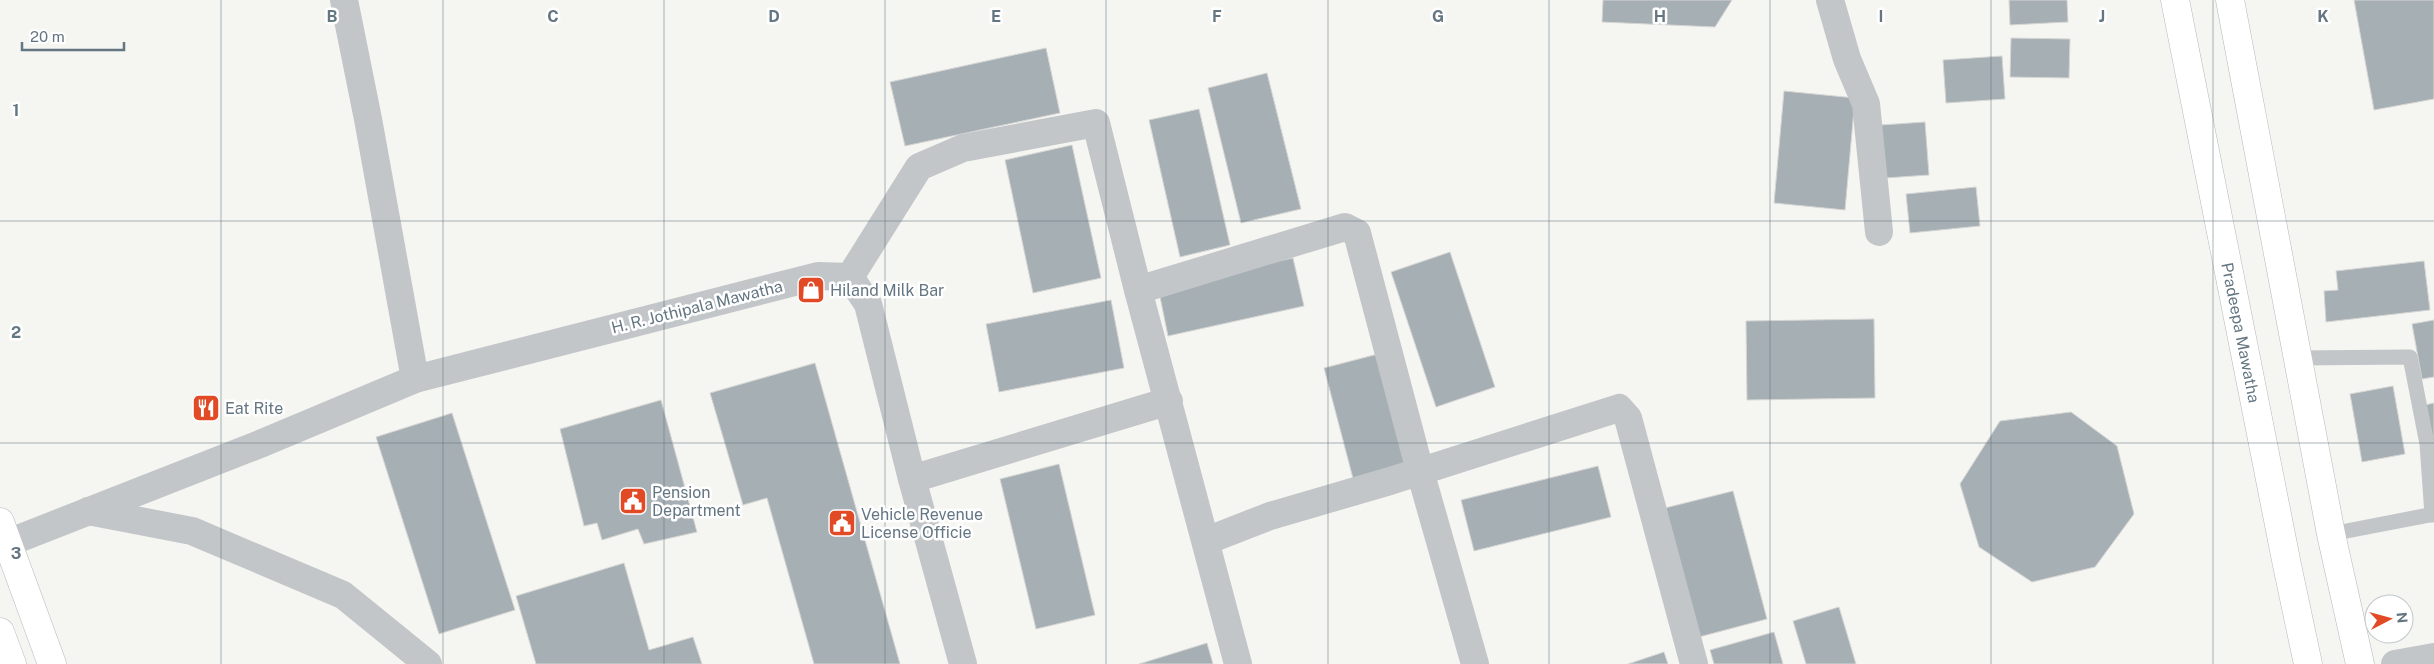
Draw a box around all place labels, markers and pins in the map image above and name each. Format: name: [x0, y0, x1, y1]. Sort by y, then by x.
shop icon: Hiland Milk Bar: [796, 275, 826, 305]
place label: Hiland Milk Bar: [830, 281, 944, 300]
restaurant icon: Eat Rite: [191, 393, 221, 423]
place label: Eat Rite: [225, 399, 283, 418]
place label: Pension Department: [652, 483, 741, 520]
public building icon: Pension Department: [618, 486, 648, 516]
place label: Vehicle Revenue License Officie: [861, 505, 983, 542]
public building icon: Vehicle Revenue License Officie: [827, 508, 857, 538]

